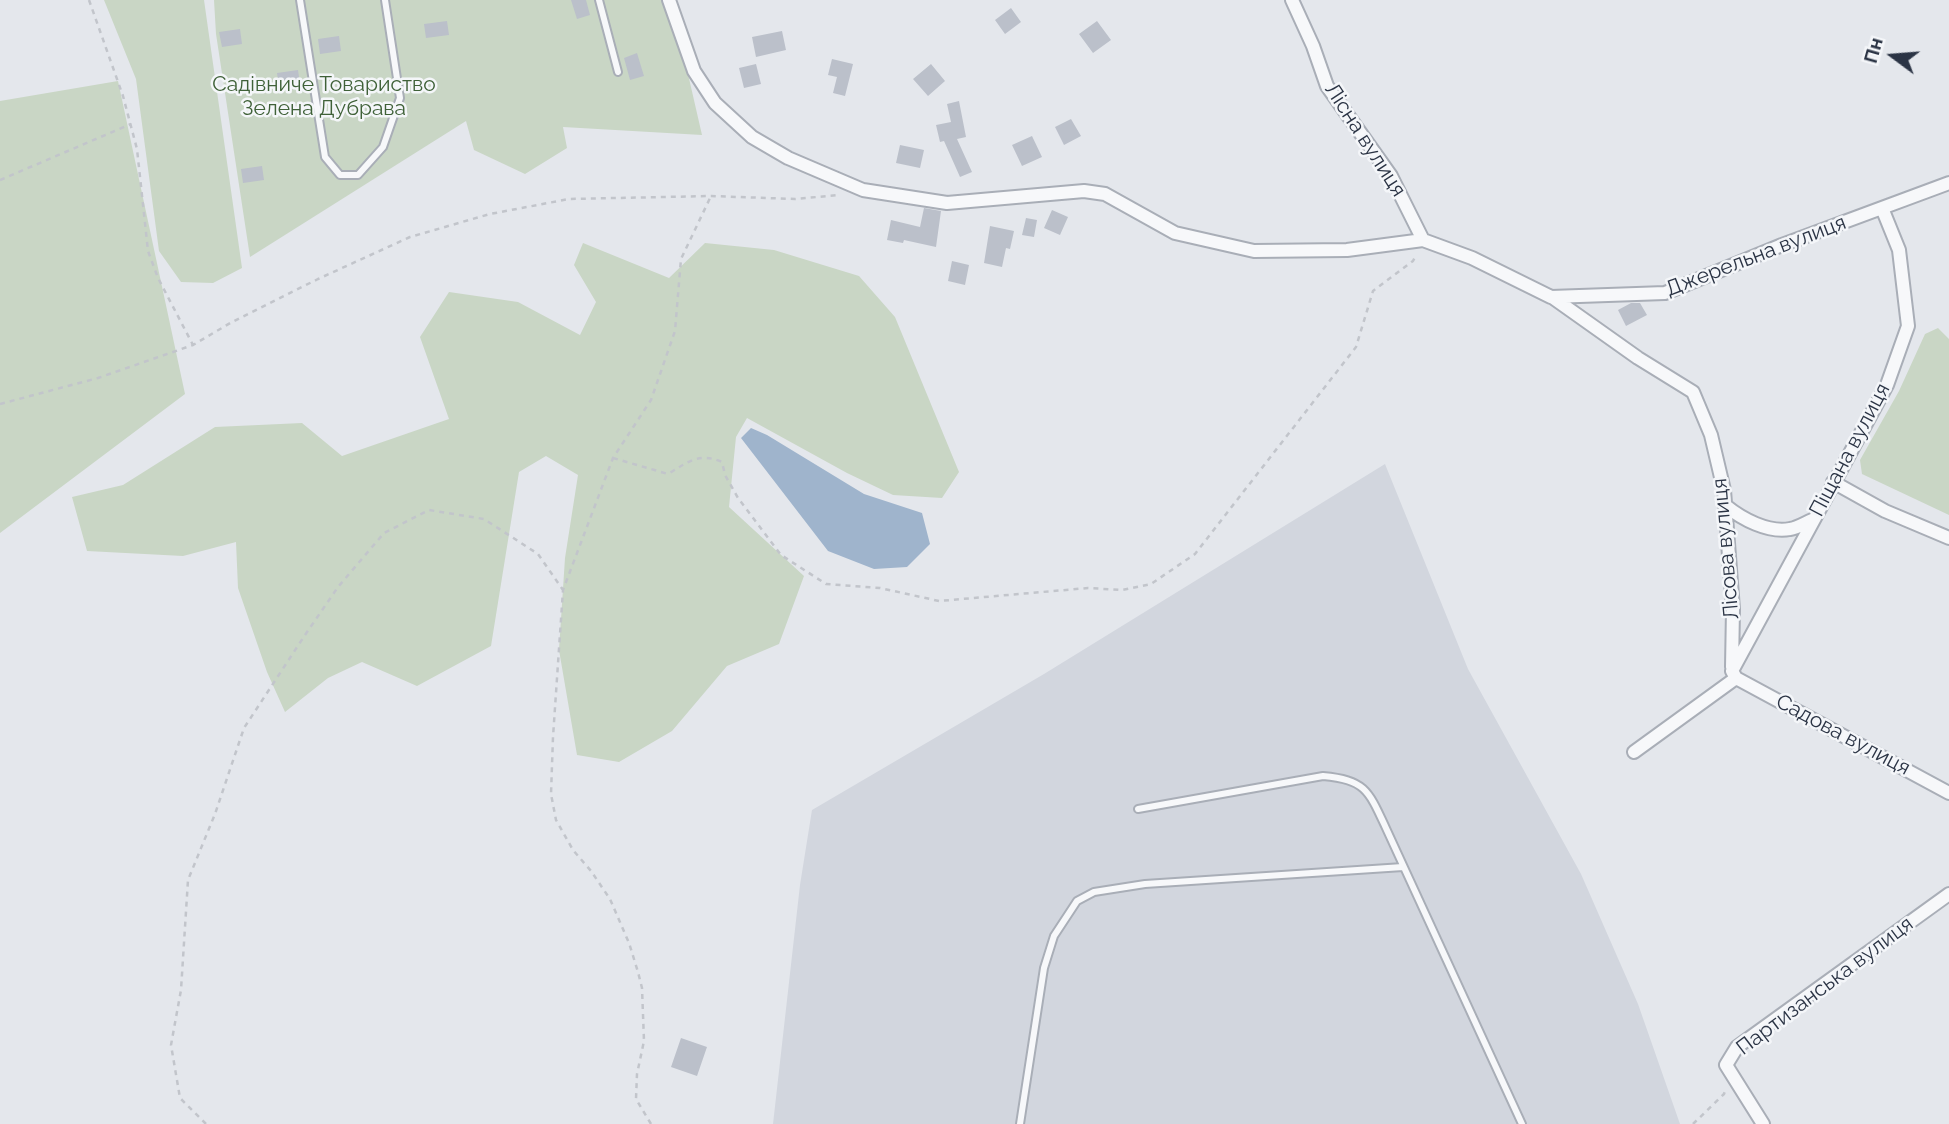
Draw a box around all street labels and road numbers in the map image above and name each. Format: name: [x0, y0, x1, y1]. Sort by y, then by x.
street label: Лісна вулиця: [1319, 78, 1411, 202]
street label: Джерельна вулиця: [1662, 210, 1850, 302]
street label: Піщана вулиця: [1804, 379, 1896, 521]
street label: Лісова вулиця: [1707, 477, 1745, 621]
street label: Садова вулиця: [1771, 689, 1915, 781]
street label: Партизанська вулиця: [1732, 911, 1918, 1061]

